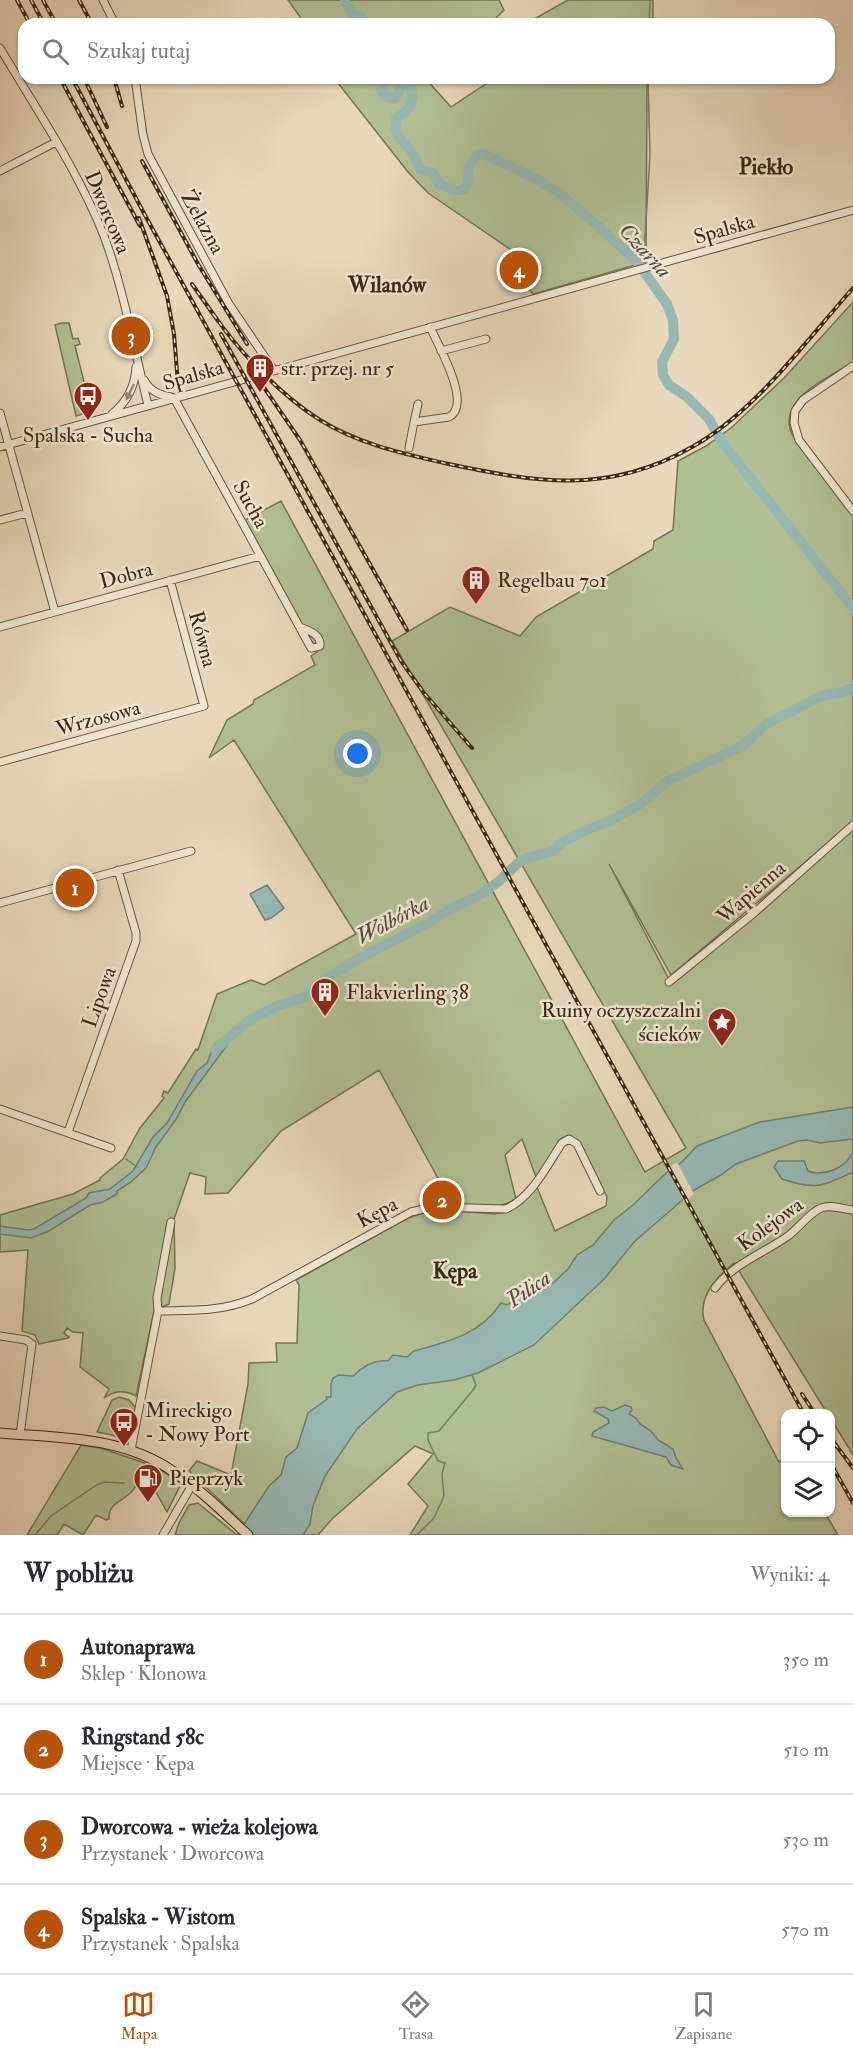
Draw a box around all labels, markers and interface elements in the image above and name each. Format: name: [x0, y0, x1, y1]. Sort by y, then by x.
search box: [18, 18, 835, 84]
icon: search: [39, 35, 72, 68]
text: Szukaj tutaj: [87, 37, 190, 65]
district label: Piekło: [739, 153, 794, 181]
street label: Dworcowa: [78, 167, 137, 258]
street label: Żelazna: [174, 186, 231, 259]
street label: Spalska: [691, 208, 758, 251]
water label: Czarna: [613, 217, 678, 284]
pin: 4: [500, 248, 538, 292]
district label: Wilanów: [347, 271, 428, 299]
pin: 3: [112, 314, 150, 358]
building icon: str. przej. nr 5: [244, 352, 276, 394]
street label: Spalska: [160, 354, 227, 397]
place label: str. przej. nr 5: [281, 355, 395, 382]
bus stop icon: Spalska - Sucha: [72, 380, 104, 422]
one-way arrow: [125, 383, 134, 400]
place label: Spalska - Sucha: [23, 422, 154, 449]
street label: Sucha: [226, 476, 275, 533]
street label: Dobra: [97, 555, 156, 595]
building icon: Regelbau 701: [460, 564, 492, 606]
place label: Regelbau 701: [497, 567, 607, 594]
street label: Równa: [182, 608, 223, 671]
street label: Wrzosowa: [52, 694, 144, 743]
your location: [343, 739, 372, 768]
street label: Wapienna: [710, 855, 792, 931]
pin: 1: [56, 866, 94, 910]
water label: Wolbórka: [351, 889, 434, 951]
street label: Lipowa: [76, 963, 123, 1031]
building icon: Flakvierling 38: [309, 976, 341, 1018]
place label: Flakvierling 38: [346, 979, 469, 1006]
place label: Ruiny oczyszczalni ścieków: [541, 997, 702, 1048]
place icon: Ruiny oczyszczalni ścieków: [706, 1006, 738, 1048]
pin: 2: [422, 1178, 462, 1222]
street label: Kępa: [352, 1190, 403, 1234]
street label: Kolejowa: [732, 1191, 809, 1257]
district label: Kępa: [433, 1257, 478, 1286]
water label: Pilica: [500, 1264, 556, 1314]
place label: Mireckigo - Nowy Port: [145, 1397, 250, 1448]
bus stop icon: Mireckigo - Nowy Port: [108, 1406, 140, 1448]
map controls: [781, 1409, 835, 1517]
button: locate: [781, 1409, 835, 1463]
fuel station icon: Pieprzyk: [132, 1462, 164, 1504]
button: layers: [781, 1463, 835, 1517]
place label: Pieprzyk: [169, 1465, 243, 1492]
text: W pobliżu: [24, 1558, 134, 1590]
text: Wyniki: 4: [750, 1562, 829, 1587]
text: Autonaprawa: [81, 1633, 195, 1661]
text: 1: [40, 1647, 47, 1672]
text: 350 m: [783, 1647, 829, 1672]
text: Sklep · Klonowa: [81, 1661, 206, 1686]
text: Ringstand 58c: [81, 1723, 204, 1751]
text: 2: [38, 1737, 49, 1762]
text: 510 m: [783, 1737, 829, 1762]
text: Miejsce · Kępa: [81, 1751, 195, 1776]
text: Dworcowa - wieża kolejowa: [81, 1813, 318, 1841]
text: 3: [40, 1827, 47, 1852]
text: 530 m: [783, 1827, 829, 1852]
text: Przystanek · Dworcowa: [81, 1841, 264, 1866]
text: Spalska - Wistom: [81, 1903, 235, 1931]
text: 4: [38, 1917, 49, 1942]
text: 570 m: [781, 1917, 829, 1942]
text: Przystanek · Spalska: [81, 1931, 240, 1956]
tab: Mapa: [121, 1988, 157, 2044]
tab: Trasa: [399, 1988, 433, 2044]
tab: Zapisane: [675, 1988, 732, 2044]

